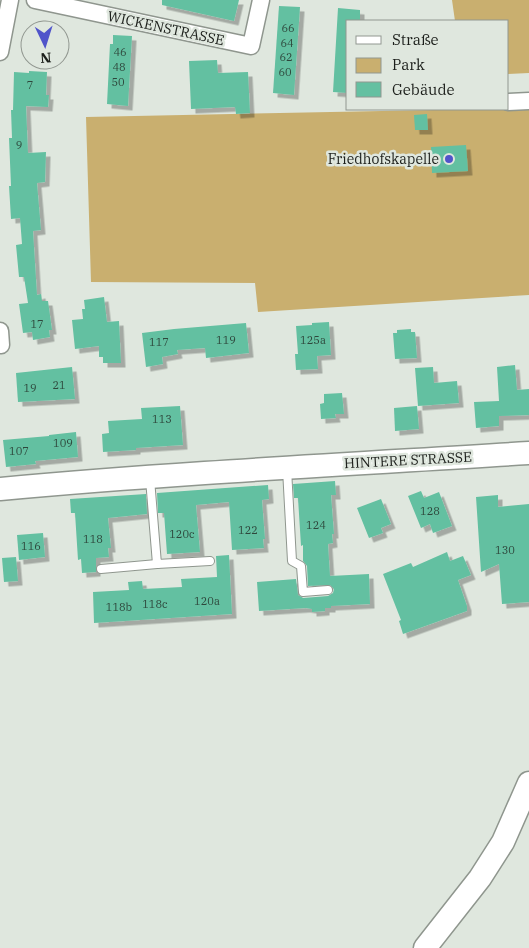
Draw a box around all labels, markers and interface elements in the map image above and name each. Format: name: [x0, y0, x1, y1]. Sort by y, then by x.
street label: WICKENSTRASSE: [106, 7, 226, 49]
north arrow: [20, 20, 70, 70]
legend: [346, 20, 509, 110]
house number: 66: [281, 21, 295, 35]
text: Straße: [392, 30, 439, 49]
house number: 64: [280, 36, 294, 50]
house number: 46: [113, 45, 127, 59]
text: N: [40, 49, 52, 67]
house number: 62: [279, 50, 293, 64]
text: Park: [392, 55, 425, 74]
house number: 48: [112, 60, 126, 74]
house number: 60: [278, 65, 292, 79]
house number: 50: [111, 75, 125, 89]
house number: 7: [27, 78, 33, 92]
text: Gebäude: [392, 80, 455, 99]
house number: 9: [16, 138, 22, 152]
place label: Friedhofskapelle: [328, 150, 439, 168]
marker: Friedhofskapelle: [443, 153, 455, 165]
house number: 17: [30, 317, 44, 331]
house number: 119: [216, 333, 236, 347]
house number: 125a: [300, 333, 326, 347]
house number: 117: [149, 335, 169, 349]
house number: 21: [52, 378, 66, 392]
house number: 19: [23, 381, 37, 395]
house number: 113: [152, 412, 172, 426]
house number: 109: [53, 436, 73, 450]
house number: 107: [9, 444, 29, 458]
street label: HINTERE STRASSE: [344, 448, 472, 472]
house number: 128: [420, 504, 440, 518]
house number: 124: [306, 518, 326, 532]
house number: 122: [238, 523, 258, 537]
house number: 120c: [169, 527, 195, 541]
house number: 118: [83, 532, 103, 546]
house number: 116: [21, 539, 41, 553]
house number: 130: [495, 543, 515, 557]
house number: 120a: [194, 594, 220, 608]
house number: 118c: [142, 597, 168, 611]
house number: 118b: [106, 600, 133, 614]

